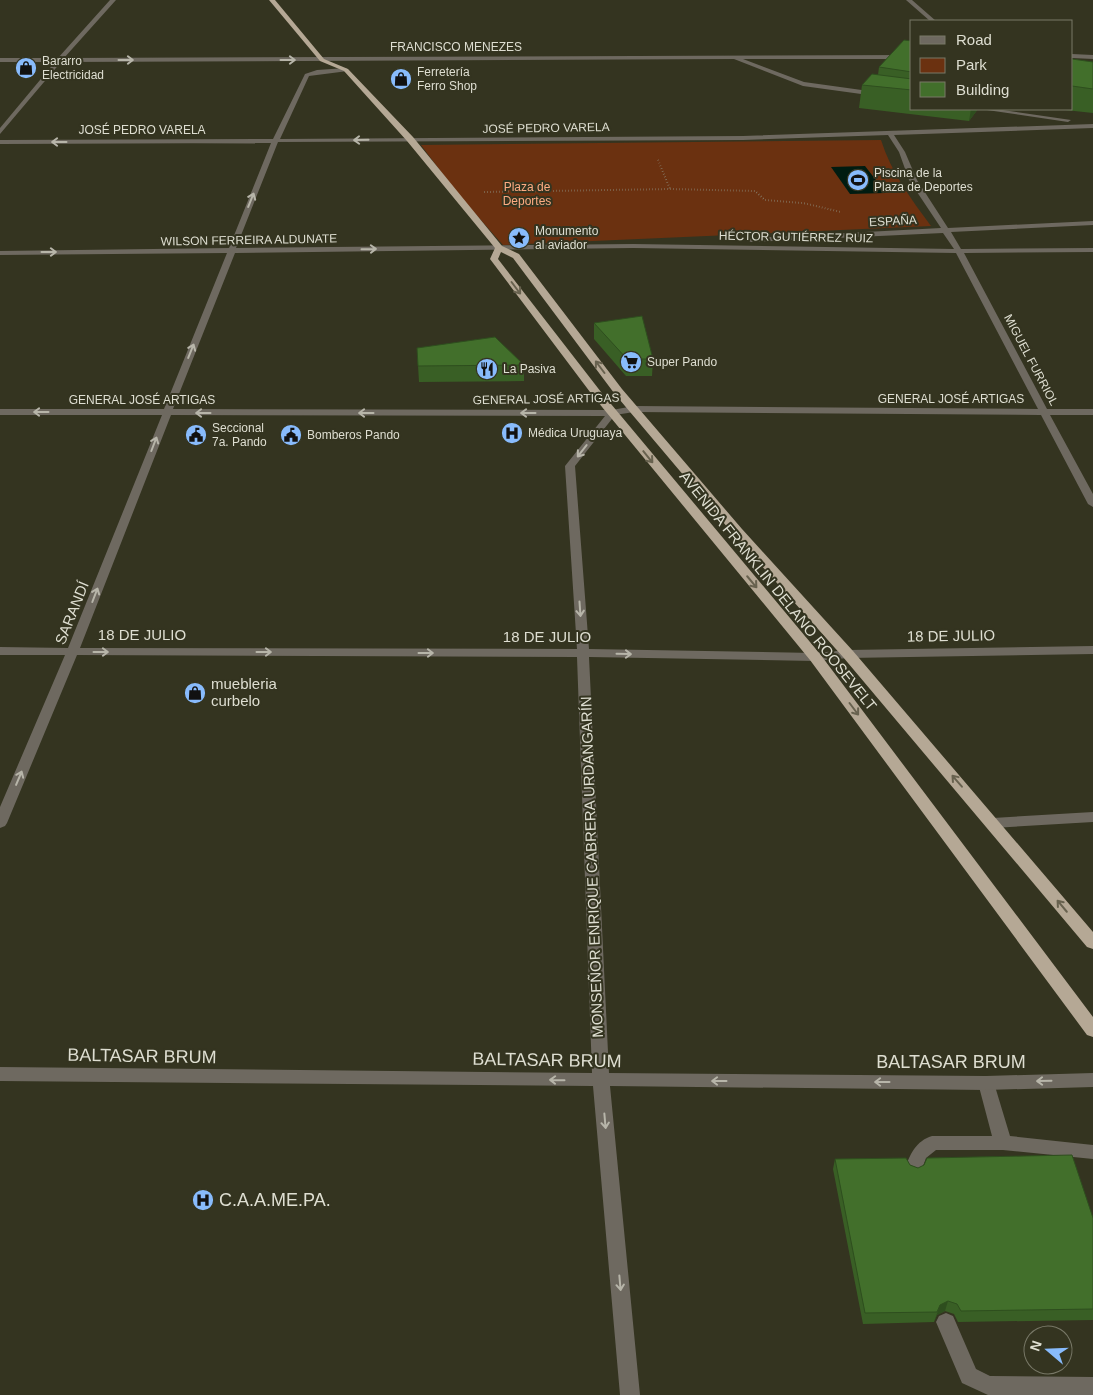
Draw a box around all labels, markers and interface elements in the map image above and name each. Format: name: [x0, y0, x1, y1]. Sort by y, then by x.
legend: [910, 20, 1073, 110]
text: Road: [956, 31, 992, 48]
street label: FRANCISCO MENEZES: [390, 40, 522, 54]
place label: Bararro Electricidad: [42, 54, 104, 82]
one-way arrow: [117, 55, 133, 65]
one-way arrow: [280, 55, 296, 65]
shop icon: Bararro Electricidad: [14, 56, 38, 80]
text: Park: [956, 56, 987, 73]
place label: Ferretería Ferro Shop: [417, 65, 477, 93]
shop icon: Ferretería Ferro Shop: [389, 67, 413, 91]
text: Building: [956, 81, 1009, 98]
street label: JOSÉ PEDRO VARELA: [482, 119, 610, 136]
street label: JOSÉ PEDRO VARELA: [78, 122, 206, 137]
one-way arrow: [353, 135, 370, 145]
one-way arrow: [51, 137, 67, 147]
place label: Piscina de la Plaza de Deportes: [874, 166, 973, 194]
sports icon: Piscina de la Plaza de Deportes: [846, 168, 870, 192]
park label: Plaza de Deportes: [503, 180, 551, 208]
one-way arrow: [247, 193, 256, 208]
street label: ESPAÑA: [869, 213, 917, 229]
place label: Monumento al aviador: [535, 224, 599, 252]
place icon: Monumento al aviador: [507, 226, 531, 250]
street label: HÉCTOR GUTIÉRREZ RUIZ: [719, 228, 873, 245]
street label: WILSON FERREIRA ALDUNATE: [161, 231, 337, 249]
one-way arrow: [360, 245, 376, 254]
one-way arrow: [40, 247, 56, 257]
one-way arrow: [511, 281, 521, 295]
street label: MIGUEL FURRIOL: [1001, 312, 1061, 408]
one-way arrow: [187, 344, 196, 359]
supermarket icon: Super Pando: [619, 350, 643, 374]
place label: Super Pando: [647, 355, 717, 369]
restaurant icon: La Pasiva: [475, 357, 499, 381]
one-way arrow: [595, 360, 605, 374]
place label: La Pasiva: [503, 362, 556, 376]
street label: GENERAL JOSÉ ARTIGAS: [473, 390, 619, 407]
street label: GENERAL JOSÉ ARTIGAS: [878, 391, 1024, 406]
street label: GENERAL JOSÉ ARTIGAS: [69, 392, 215, 407]
one-way arrow: [33, 407, 50, 417]
one-way arrow: [196, 408, 212, 418]
one-way arrow: [358, 408, 374, 418]
one-way arrow: [521, 408, 537, 418]
place label: Seccional 7a. Pando: [212, 421, 267, 449]
hospital icon: Médica Uruguaya: [500, 421, 524, 445]
public building icon: Seccional 7a. Pando: [184, 423, 208, 447]
public building icon: Bomberos Pando: [279, 423, 303, 447]
place label: Médica Uruguaya: [528, 426, 622, 440]
place label: Bomberos Pando: [307, 428, 400, 442]
one-way arrow: [150, 437, 159, 452]
one-way arrow: [577, 444, 587, 458]
one-way arrow: [643, 450, 654, 463]
street label: AVENIDA FRANKLIN DELANO ROOSEVELT: [676, 468, 880, 714]
one-way arrow: [746, 576, 758, 589]
street label: SARANDÍ: [51, 578, 92, 647]
one-way arrow: [90, 588, 100, 603]
one-way arrow: [575, 601, 584, 617]
street label: 18 DE JULIO: [98, 626, 186, 643]
street label: 18 DE JULIO: [907, 626, 995, 645]
street label: 18 DE JULIO: [503, 628, 591, 645]
one-way arrow: [93, 647, 109, 656]
one-way arrow: [255, 647, 271, 657]
one-way arrow: [418, 648, 434, 658]
one-way arrow: [615, 649, 631, 659]
place label: muebleria curbelo: [211, 675, 278, 709]
shop icon: muebleria curbelo: [183, 681, 207, 705]
street label: MONSEÑOR ENRIQUE CABRERA URDANGARÍN: [577, 696, 606, 1038]
one-way arrow: [849, 702, 859, 716]
one-way arrow: [15, 771, 24, 786]
one-way arrow: [952, 775, 963, 788]
one-way arrow: [1056, 899, 1067, 912]
street label: BALTASAR BRUM: [67, 1045, 217, 1067]
street label: BALTASAR BRUM: [472, 1049, 622, 1071]
street label: BALTASAR BRUM: [876, 1052, 1026, 1072]
one-way arrow: [549, 1075, 566, 1085]
one-way arrow: [712, 1076, 728, 1086]
one-way arrow: [1037, 1076, 1053, 1086]
one-way arrow: [874, 1077, 890, 1087]
one-way arrow: [600, 1113, 610, 1129]
hospital icon: C.A.A.ME.PA.: [191, 1188, 215, 1212]
place label: C.A.A.ME.PA.: [219, 1190, 331, 1210]
one-way arrow: [615, 1274, 625, 1290]
north arrow: [1023, 1325, 1073, 1375]
text: N: [1026, 1338, 1045, 1353]

